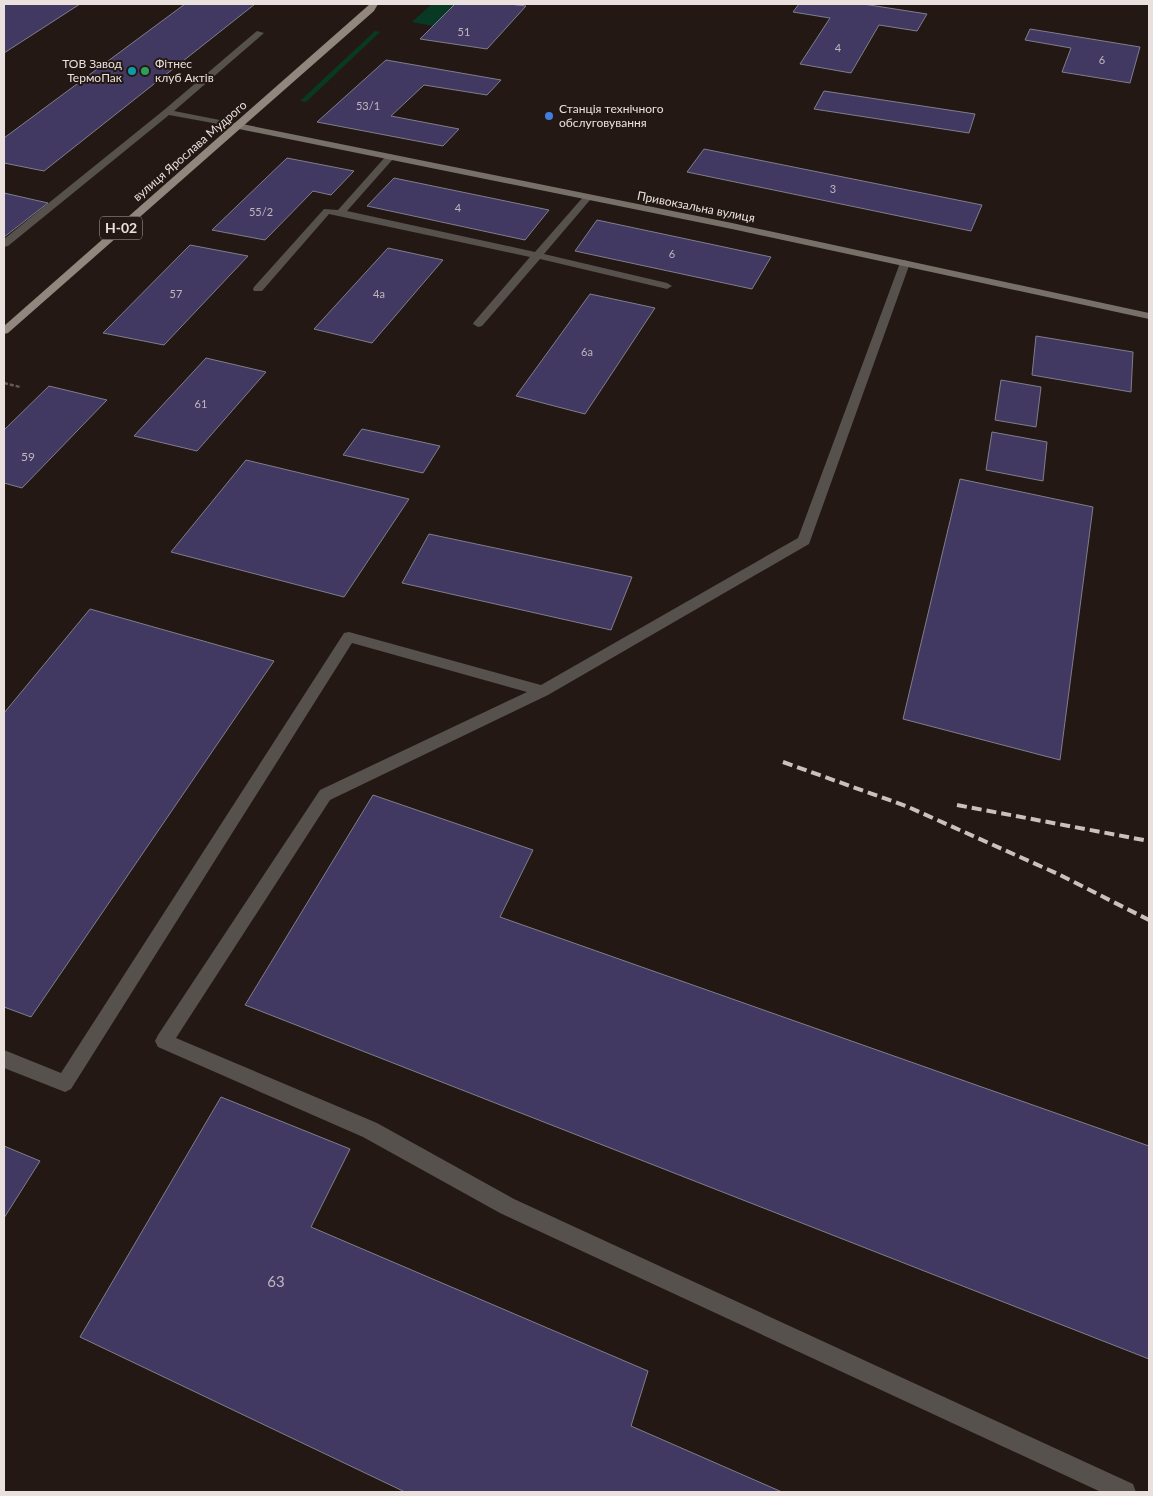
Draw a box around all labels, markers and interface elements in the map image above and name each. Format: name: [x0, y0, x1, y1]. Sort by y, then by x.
house number: 51: [458, 25, 470, 38]
house number: 4: [835, 41, 842, 54]
house number: 6: [1099, 53, 1105, 66]
place label: ТОВ Завод ТермоПак: [62, 56, 123, 85]
place label: Фітнес клуб Актів: [155, 56, 214, 85]
marker: ТОВ Завод ТермоПак: [126, 65, 138, 77]
marker: Фітнес клуб Актів: [139, 65, 151, 77]
street label: вулиця Ярослава Мудрого: [130, 97, 250, 204]
house number: 53/1: [356, 99, 380, 112]
place label: Станція технічного обслуговування: [559, 101, 664, 130]
marker: Станція технічного обслуговування: [543, 110, 555, 122]
house number: 3: [830, 182, 836, 195]
street label: Привокзальна вулиця: [636, 188, 756, 225]
house number: 4: [455, 201, 462, 214]
house number: 55/2: [249, 205, 273, 218]
road number: Н-02: [100, 217, 142, 240]
house number: 6: [669, 247, 675, 260]
house number: 57: [170, 287, 182, 300]
house number: 4а: [373, 287, 385, 300]
house number: 6а: [581, 345, 593, 358]
house number: 61: [195, 397, 207, 410]
house number: 59: [21, 449, 35, 464]
house number: 63: [267, 1272, 285, 1290]

